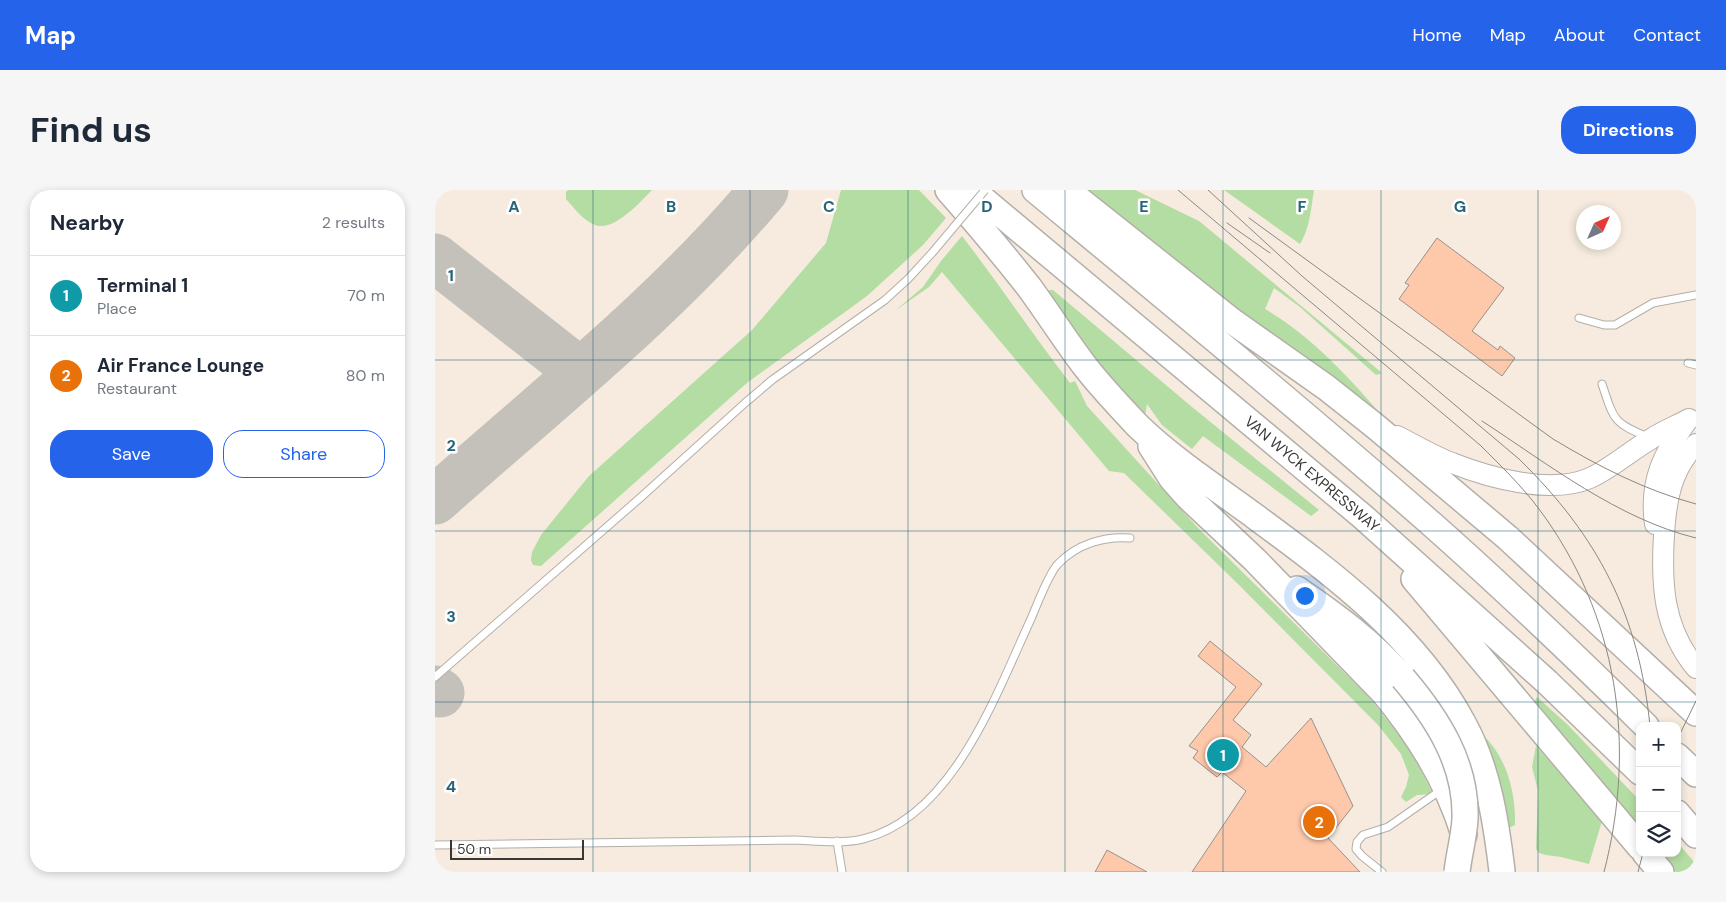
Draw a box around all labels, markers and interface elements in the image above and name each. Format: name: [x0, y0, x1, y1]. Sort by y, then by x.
text: Map: [25, 20, 76, 51]
text: Home: [1412, 23, 1462, 47]
text: Map: [1490, 23, 1526, 47]
text: About: [1554, 23, 1605, 47]
text: Contact: [1633, 23, 1701, 47]
button: Directions: [1561, 106, 1696, 154]
text: Find us: [30, 107, 152, 153]
text: A: [508, 196, 520, 217]
text: B: [666, 196, 676, 217]
text: C: [823, 196, 835, 217]
text: D: [981, 196, 993, 217]
text: E: [1139, 196, 1149, 217]
text: F: [1298, 196, 1307, 217]
text: G: [1454, 196, 1466, 217]
north arrow: [1576, 205, 1621, 250]
text: Nearby: [50, 209, 124, 237]
text: 2 results: [322, 212, 385, 233]
text: 1: [448, 265, 454, 286]
text: Terminal 1: [97, 273, 188, 298]
text: 1: [63, 285, 69, 306]
text: 70 m: [347, 285, 385, 306]
text: Place: [97, 298, 137, 319]
text: Air France Lounge: [97, 353, 264, 378]
text: 2: [61, 365, 71, 386]
text: 80 m: [346, 365, 385, 386]
text: Restaurant: [97, 378, 177, 399]
street label: VAN WYCK EXPRESSWAY: [1240, 411, 1384, 537]
button: Save: [50, 430, 213, 478]
button: Share: [223, 430, 385, 478]
text: 2: [446, 435, 456, 456]
your location: [1292, 583, 1318, 609]
text: 3: [446, 606, 456, 627]
map controls: [1636, 722, 1681, 857]
button: +: [1636, 722, 1681, 767]
pin: 1: [1207, 736, 1239, 774]
button: −: [1636, 767, 1681, 812]
text: 4: [446, 776, 456, 797]
pin: 2: [1303, 803, 1335, 841]
button: layers: [1636, 812, 1681, 857]
scale bar: [450, 837, 584, 860]
text: 50 m: [457, 840, 491, 858]

